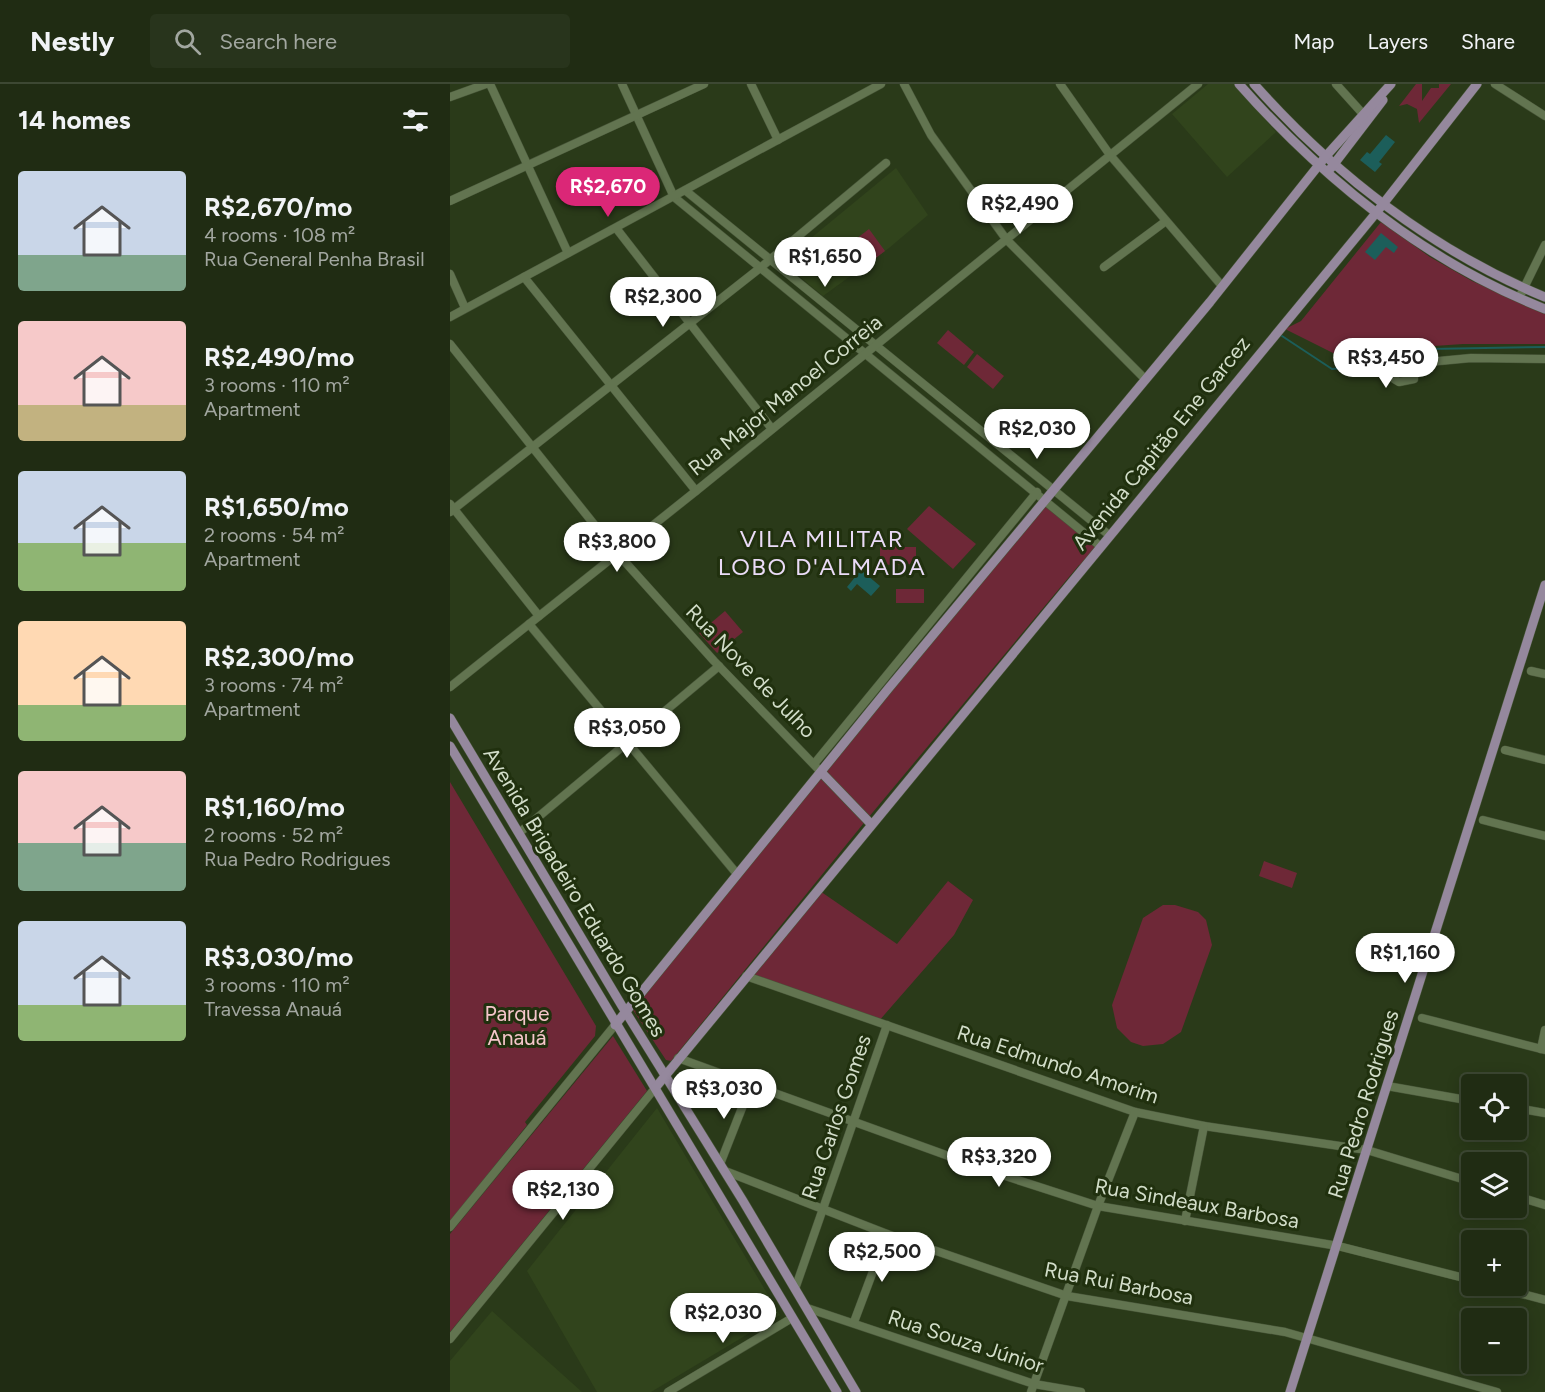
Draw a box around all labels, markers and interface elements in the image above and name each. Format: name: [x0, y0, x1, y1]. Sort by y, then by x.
search box: [150, 14, 570, 68]
text: Nestly: [30, 24, 114, 58]
icon: search: [171, 25, 204, 58]
text: Search here: [219, 28, 337, 55]
text: Map: [1294, 29, 1334, 54]
text: Layers: [1367, 29, 1428, 54]
text: Share: [1461, 29, 1515, 54]
text: 14 homes: [18, 104, 131, 136]
icon: filters: [399, 104, 432, 137]
pin: R$2,670: [553, 167, 663, 218]
text: R$2,670: [570, 174, 646, 198]
pin: R$2,490: [965, 184, 1075, 235]
text: R$2,670/mo: [204, 191, 352, 223]
text: R$2,490: [981, 191, 1059, 215]
icon: home: [66, 195, 138, 267]
text: 4 rooms · 108 m²: [204, 223, 355, 247]
pin: R$1,650: [770, 237, 880, 288]
text: R$1,650: [788, 244, 862, 268]
text: Rua General Penha Brasil: [204, 247, 425, 271]
pin: R$2,300: [608, 277, 718, 328]
text: R$2,300: [624, 284, 702, 308]
street label: Rua Major Manoel Correia: [683, 309, 887, 481]
street label: Avenida Capitão Ene Garcez: [1067, 331, 1255, 555]
pin: R$3,450: [1331, 338, 1441, 389]
text: R$2,490/mo: [204, 341, 354, 373]
icon: home: [66, 345, 138, 417]
text: R$3,450: [1347, 345, 1425, 369]
text: 3 rooms · 110 m²: [204, 373, 350, 397]
text: Apartment: [204, 397, 301, 421]
pin: R$2,030: [982, 409, 1092, 460]
text: R$2,030: [998, 416, 1076, 440]
text: R$1,650/mo: [204, 491, 349, 523]
icon: home: [66, 495, 138, 567]
pin: R$3,800: [562, 522, 672, 573]
text: 2 rooms · 54 m²: [204, 523, 344, 547]
district label: VILA MILITAR LOBO D'ALMADA: [718, 524, 926, 581]
text: R$3,800: [578, 529, 656, 553]
text: Apartment: [204, 547, 301, 571]
street label: Rua Nove de Julho: [681, 599, 821, 743]
text: R$2,300/mo: [204, 641, 354, 673]
icon: home: [66, 645, 138, 717]
text: 3 rooms · 74 m²: [204, 673, 343, 697]
text: Apartment: [204, 697, 301, 721]
pin: R$3,050: [572, 708, 682, 759]
text: R$3,050: [588, 715, 666, 739]
street label: Avenida Brigadeiro Eduardo Gomes: [479, 743, 671, 1041]
text: R$1,160/mo: [204, 791, 345, 823]
icon: home: [66, 795, 138, 867]
text: 2 rooms · 52 m²: [204, 823, 343, 847]
text: Rua Pedro Rodrigues: [204, 847, 391, 871]
pin: R$1,160: [1350, 933, 1460, 984]
text: R$1,160: [1370, 940, 1440, 964]
text: R$3,030/mo: [204, 941, 353, 973]
icon: home: [66, 945, 138, 1017]
text: 3 rooms · 110 m²: [204, 973, 350, 997]
text: Travessa Anauá: [204, 997, 342, 1021]
park label: Parque Anauá: [484, 1001, 550, 1050]
street label: Rua Pedro Rodrigues: [1322, 1007, 1404, 1201]
street label: Rua Edmundo Amorim: [954, 1020, 1162, 1108]
street label: Rua Carlos Gomes: [796, 1031, 876, 1203]
pin: R$3,030: [669, 1069, 779, 1120]
map controls: [1461, 1074, 1527, 1374]
button: locate: [1461, 1074, 1527, 1140]
text: R$3,030: [685, 1076, 763, 1100]
pin: R$3,320: [944, 1137, 1054, 1188]
text: R$3,320: [961, 1144, 1037, 1168]
button: layers: [1461, 1152, 1527, 1218]
pin: R$2,130: [508, 1170, 618, 1221]
street label: Rua Sindeaux Barbosa: [1093, 1173, 1301, 1233]
text: R$2,130: [526, 1177, 600, 1201]
button: +: [1461, 1230, 1527, 1296]
pin: R$2,500: [827, 1232, 937, 1283]
text: R$2,500: [843, 1239, 921, 1263]
street label: Rua Rui Barbosa: [1042, 1256, 1196, 1310]
pin: R$2,030: [668, 1293, 778, 1344]
text: R$2,030: [684, 1300, 762, 1324]
street label: Rua Souza Júnior: [885, 1304, 1047, 1378]
button: −: [1461, 1308, 1527, 1374]

